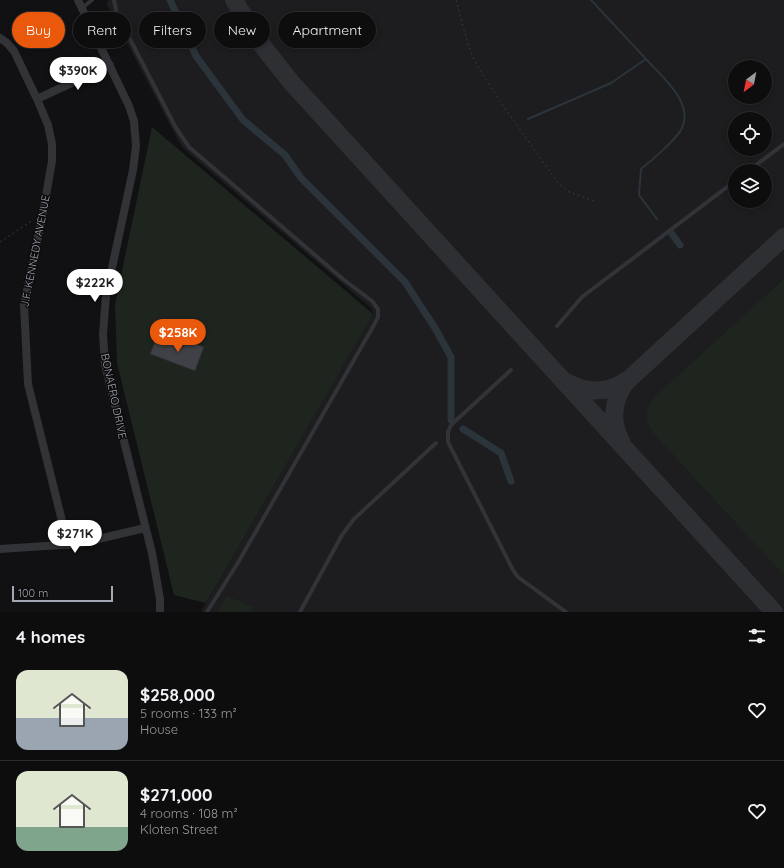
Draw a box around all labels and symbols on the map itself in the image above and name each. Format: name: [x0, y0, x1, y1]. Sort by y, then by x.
pin: $390K: [50, 57, 106, 91]
north arrow: [728, 60, 772, 104]
street label: J.F. KENNEDY AVENUE: [17, 194, 53, 308]
pin: $222K: [67, 269, 123, 303]
pin: $258K: [150, 319, 206, 353]
street label: BONAERO DRIVE: [98, 352, 130, 440]
pin: $271K: [47, 520, 103, 554]
scale bar: [12, 584, 113, 603]

